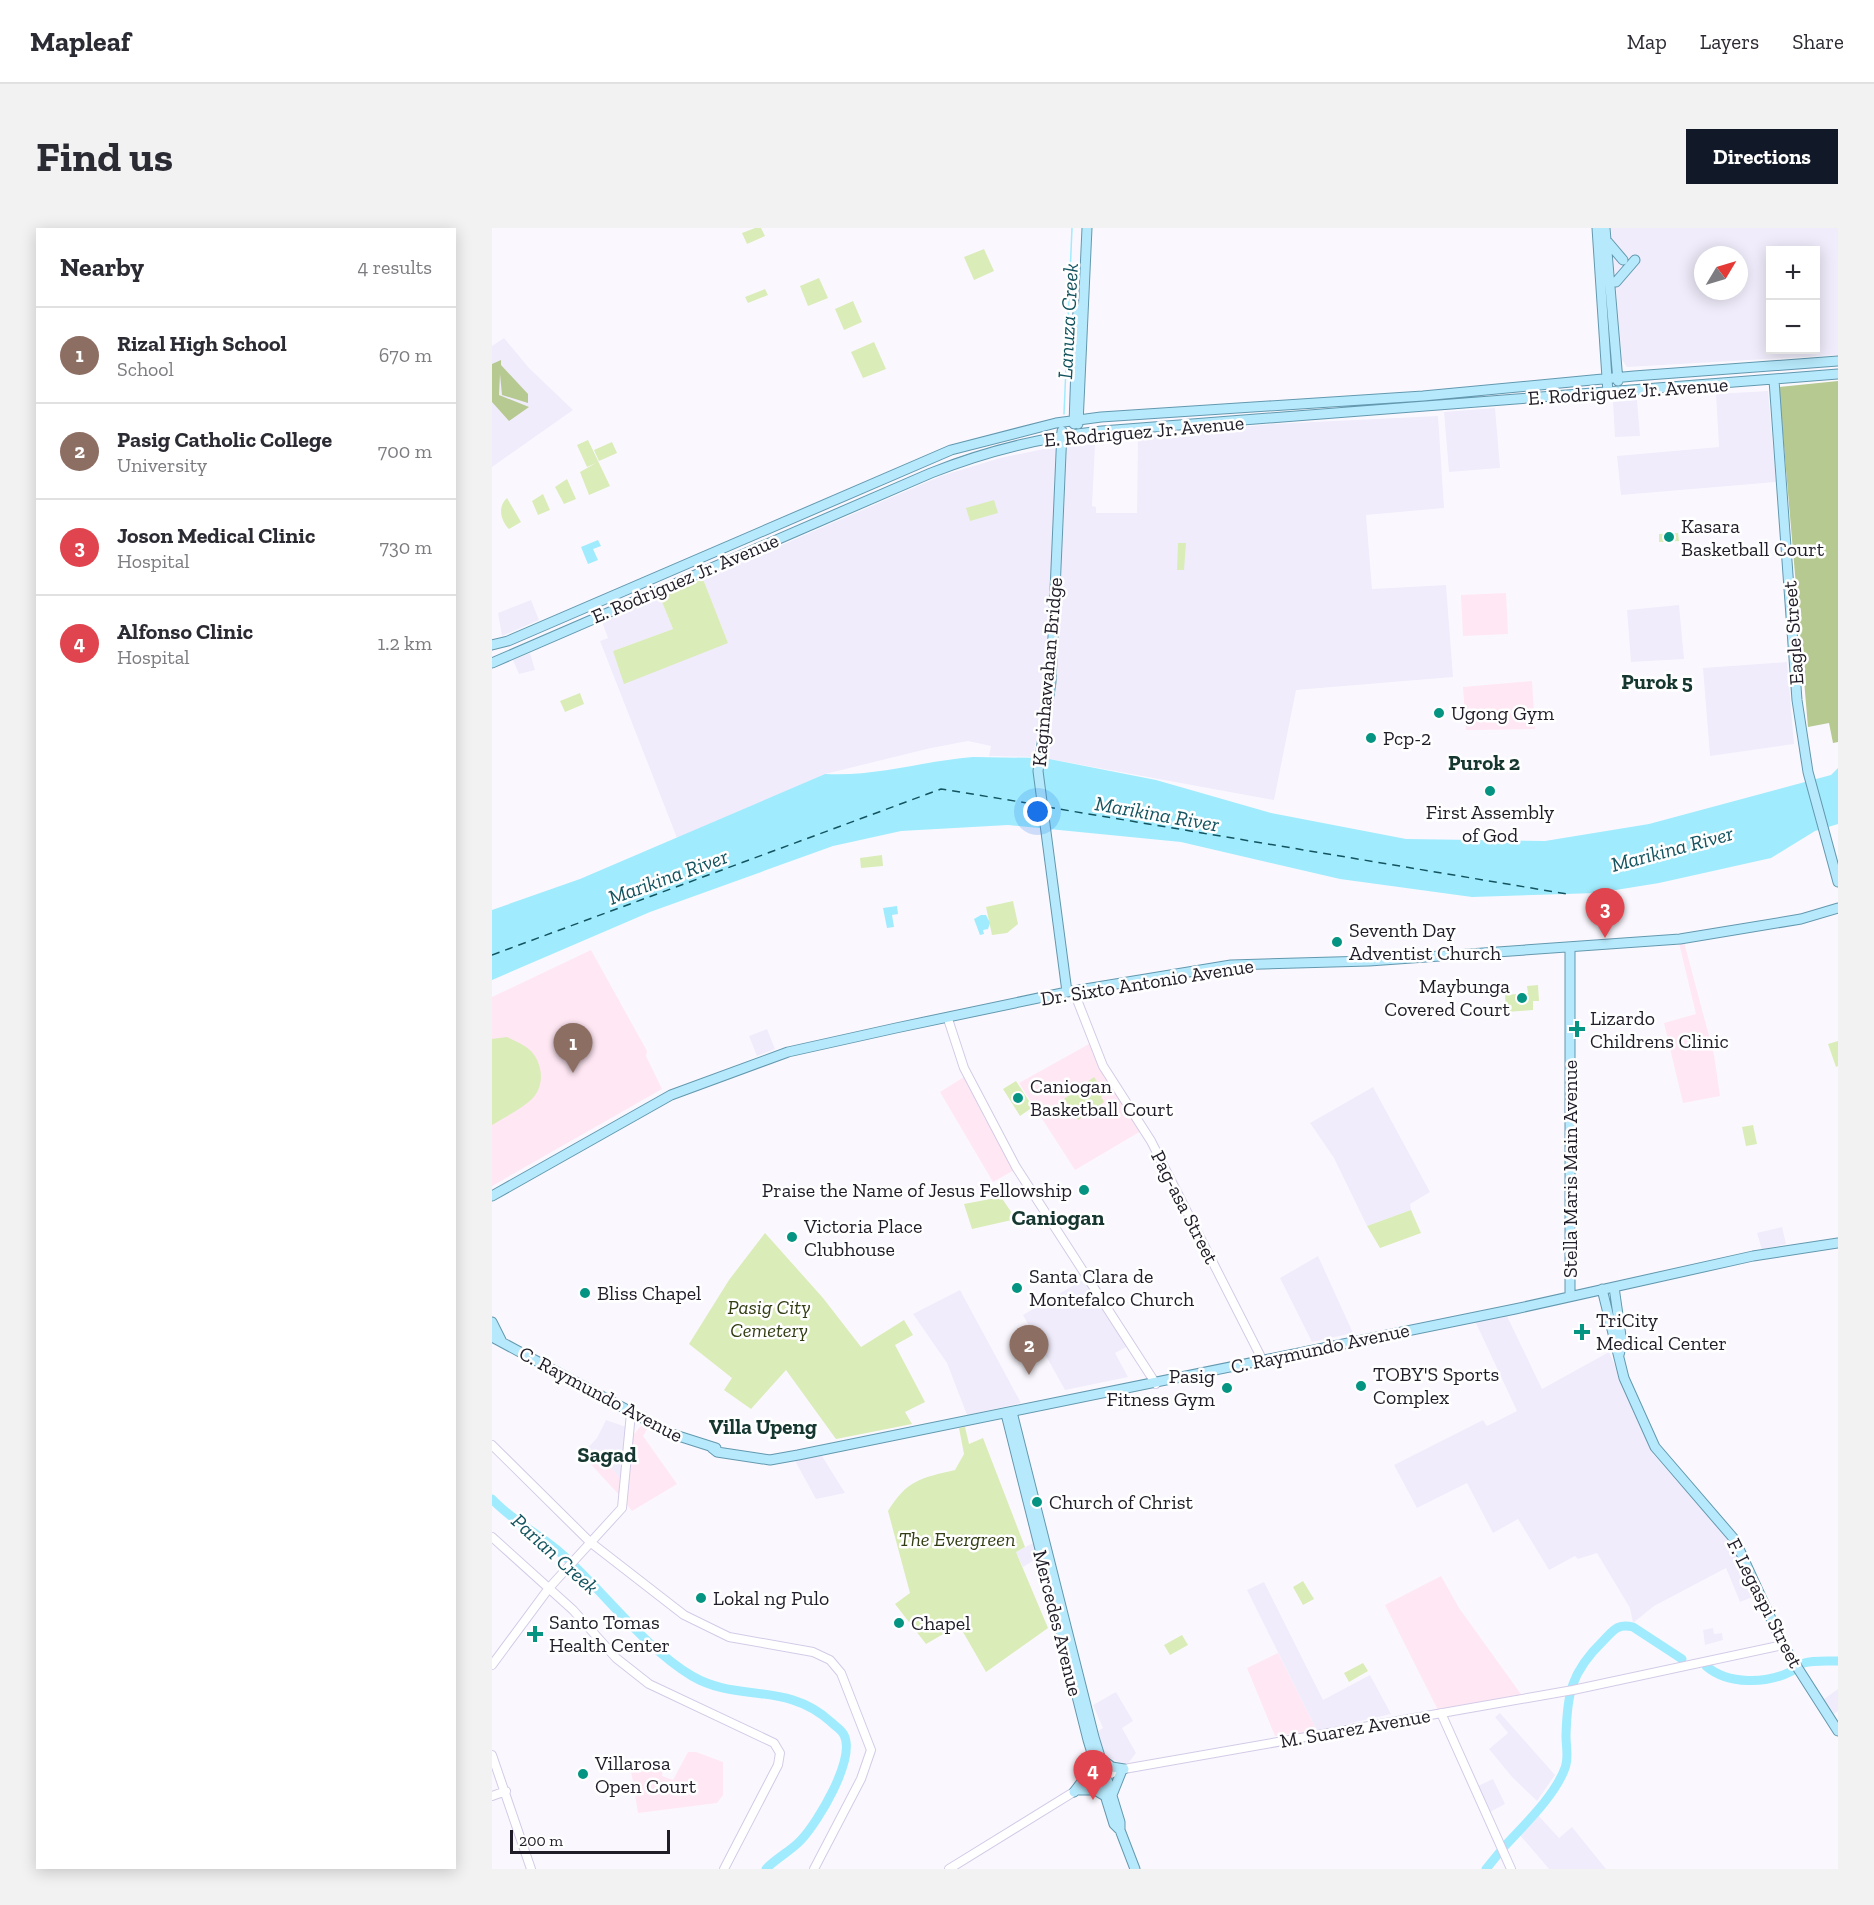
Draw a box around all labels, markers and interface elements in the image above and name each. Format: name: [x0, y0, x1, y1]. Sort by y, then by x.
text: Mapleaf: [30, 25, 130, 58]
text: Map: [1627, 29, 1667, 54]
text: Layers: [1700, 29, 1759, 54]
text: Share: [1792, 29, 1844, 54]
button: Directions: [1686, 129, 1838, 184]
text: Find us: [36, 131, 173, 182]
north arrow: [1694, 246, 1748, 300]
map controls: [1766, 246, 1820, 354]
button: +: [1766, 246, 1820, 300]
text: Nearby: [60, 251, 144, 283]
text: 4 results: [357, 255, 432, 279]
water label: Lanuza Creek: [1052, 262, 1083, 380]
button: −: [1766, 300, 1820, 354]
text: Rizal High School: [117, 330, 287, 357]
text: 1: [75, 343, 84, 367]
text: 670 m: [379, 343, 432, 367]
text: School: [117, 357, 174, 381]
street label: E. Rodriguez Jr. Avenue: [1527, 372, 1729, 410]
street label: E. Rodriguez Jr. Avenue: [1043, 410, 1245, 452]
text: Pasig Catholic College: [117, 426, 332, 453]
text: 2: [74, 439, 85, 463]
text: 700 m: [378, 439, 432, 463]
text: University: [117, 453, 207, 477]
place label: Kasara Basketball Court: [1681, 514, 1825, 561]
text: Joson Medical Clinic: [117, 522, 315, 549]
street label: E. Rodriguez Jr. Avenue: [588, 528, 782, 628]
marker: Kasara Basketball Court: [1662, 530, 1676, 544]
text: 3: [74, 535, 85, 559]
text: 730 m: [379, 535, 432, 559]
text: Hospital: [117, 549, 190, 573]
street label: Kaginhawahan Bridge: [1027, 576, 1067, 768]
street label: Eagle Street: [1777, 580, 1809, 686]
text: Alfonso Clinic: [117, 618, 253, 645]
text: 4: [74, 631, 85, 655]
text: 1.2 km: [378, 631, 432, 655]
text: Hospital: [117, 645, 190, 669]
district label: Purok 5: [1621, 669, 1693, 694]
place label: Ugong Gym: [1451, 701, 1555, 725]
marker: Ugong Gym: [1432, 706, 1446, 720]
place label: Pcp-2: [1383, 726, 1431, 750]
marker: Pcp-2: [1364, 731, 1378, 745]
district label: Purok 2: [1448, 750, 1520, 775]
marker: First Assembly of God: [1483, 784, 1497, 798]
water label: Marikina River: [1093, 790, 1222, 837]
your location: [1023, 797, 1052, 826]
place label: First Assembly of God: [1426, 800, 1555, 847]
water label: Marikina River: [1608, 820, 1737, 877]
water label: Marikina River: [605, 843, 732, 910]
pin: 3: [1586, 888, 1624, 938]
place label: Seventh Day Adventist Church: [1349, 918, 1502, 965]
marker: Seventh Day Adventist Church: [1330, 935, 1344, 949]
street label: Dr. Sixto Antonio Avenue: [1039, 953, 1255, 1011]
place label: Maybunga Covered Court: [1384, 974, 1511, 1021]
marker: Maybunga Covered Court: [1515, 991, 1529, 1005]
place label: Lizardo Childrens Clinic: [1590, 1006, 1729, 1053]
marker: Lizardo Childrens Clinic: [1568, 1020, 1586, 1038]
pin: 1: [554, 1024, 592, 1073]
street label: Stella Maris Main Avenue: [1558, 1060, 1582, 1278]
place label: Caniogan Basketball Court: [1030, 1074, 1174, 1121]
marker: Caniogan Basketball Court: [1011, 1091, 1025, 1105]
street label: Pag-asa Street: [1146, 1146, 1224, 1268]
place label: Praise the Name of Jesus Fellowship: [762, 1178, 1072, 1202]
marker: Praise the Name of Jesus Fellowship: [1077, 1183, 1091, 1197]
district label: Caniogan: [1011, 1204, 1105, 1231]
place label: Victoria Place Clubhouse: [803, 1214, 922, 1261]
marker: Victoria Place Clubhouse: [785, 1230, 799, 1244]
place label: Santa Clara de Montefalco Church: [1029, 1264, 1195, 1311]
place label: Bliss Chapel: [597, 1281, 701, 1305]
marker: Santa Clara de Montefalco Church: [1010, 1281, 1024, 1295]
marker: Bliss Chapel: [578, 1286, 592, 1300]
park label: Pasig City Cemetery: [727, 1295, 811, 1342]
place label: TriCity Medical Center: [1596, 1308, 1727, 1355]
street label: C. Raymundo Avenue: [1229, 1317, 1411, 1379]
marker: TriCity Medical Center: [1573, 1323, 1591, 1341]
pin: 2: [1010, 1326, 1048, 1375]
street label: C. Raymundo Avenue: [515, 1341, 687, 1447]
place label: TOBY'S Sports Complex: [1373, 1362, 1499, 1409]
place label: Pasig Fitness Gym: [1107, 1364, 1216, 1411]
marker: TOBY'S Sports Complex: [1354, 1379, 1368, 1393]
marker: Pasig Fitness Gym: [1220, 1381, 1234, 1395]
district label: Villa Upeng: [709, 1414, 817, 1439]
district label: Sagad: [577, 1441, 637, 1468]
place label: Church of Christ: [1049, 1490, 1194, 1514]
marker: Church of Christ: [1030, 1495, 1044, 1509]
water label: Parian Creek: [507, 1508, 604, 1599]
park label: The Evergreen: [899, 1527, 1015, 1551]
street label: F. Legaspi Street: [1722, 1534, 1808, 1672]
street label: Mercedes Avenue: [1028, 1547, 1088, 1699]
place label: Lokal ng Pulo: [713, 1586, 829, 1610]
marker: Lokal ng Pulo: [694, 1591, 708, 1605]
place label: Santo Tomas Health Center: [549, 1610, 670, 1657]
place label: Chapel: [911, 1611, 971, 1635]
marker: Chapel: [892, 1616, 906, 1630]
marker: Santo Tomas Health Center: [526, 1625, 544, 1643]
street label: M. Suarez Avenue: [1278, 1703, 1432, 1753]
pin: 4: [1074, 1750, 1112, 1800]
place label: Villarosa Open Court: [594, 1751, 697, 1798]
marker: Villarosa Open Court: [576, 1767, 590, 1781]
scale bar: [510, 1827, 670, 1854]
text: 200 m: [519, 1831, 563, 1850]

